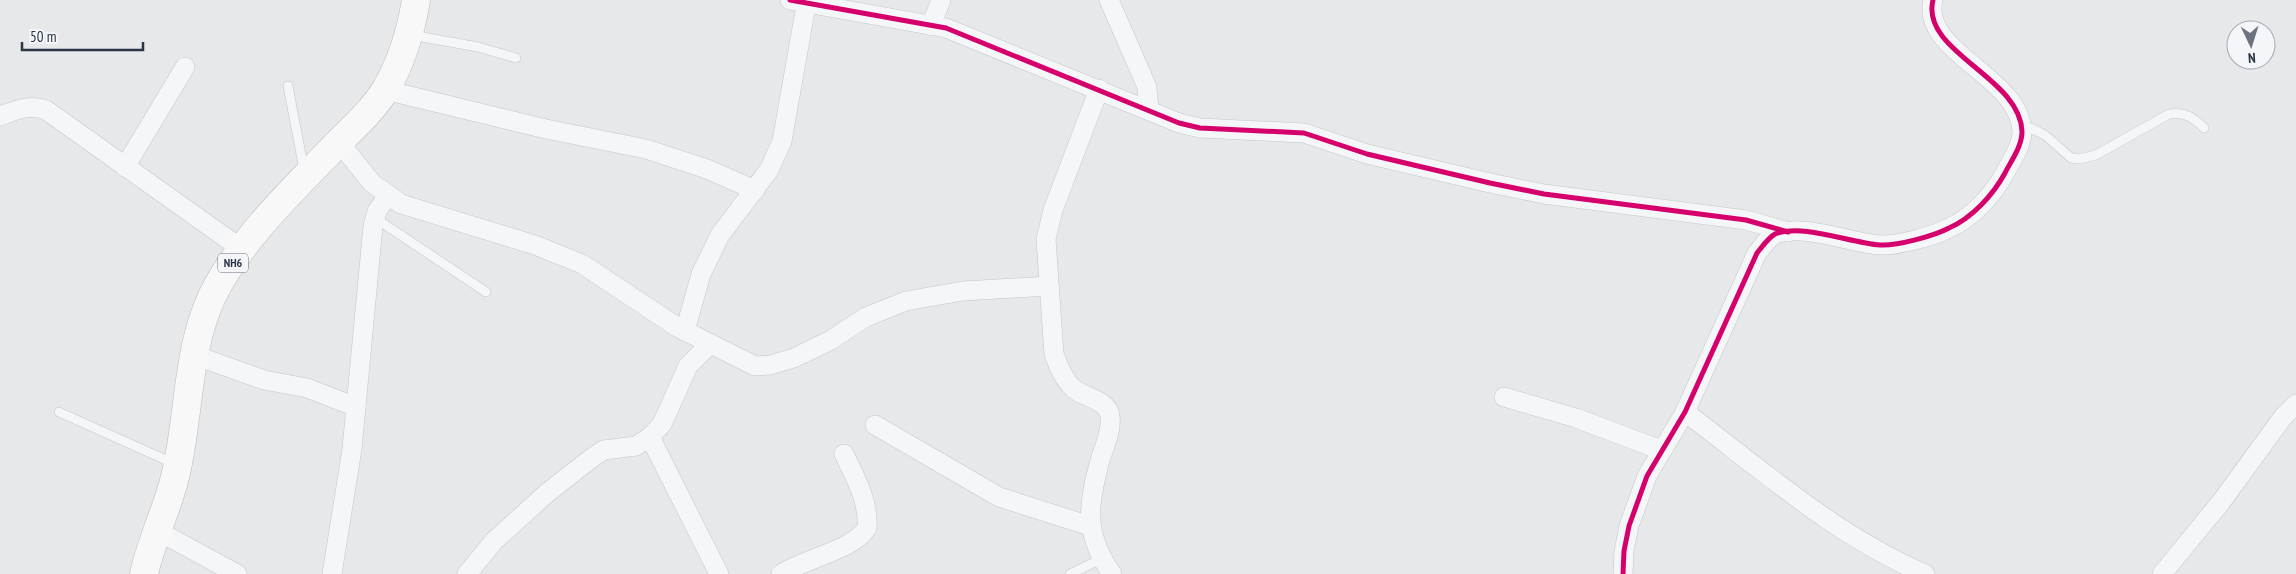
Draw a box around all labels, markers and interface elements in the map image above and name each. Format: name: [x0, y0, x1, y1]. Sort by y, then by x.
scale bar: [22, 20, 144, 52]
north arrow: [2226, 20, 2276, 70]
text: 50 m: [30, 27, 56, 46]
text: N: [2248, 49, 2256, 67]
road number: NH6: [218, 254, 248, 272]

